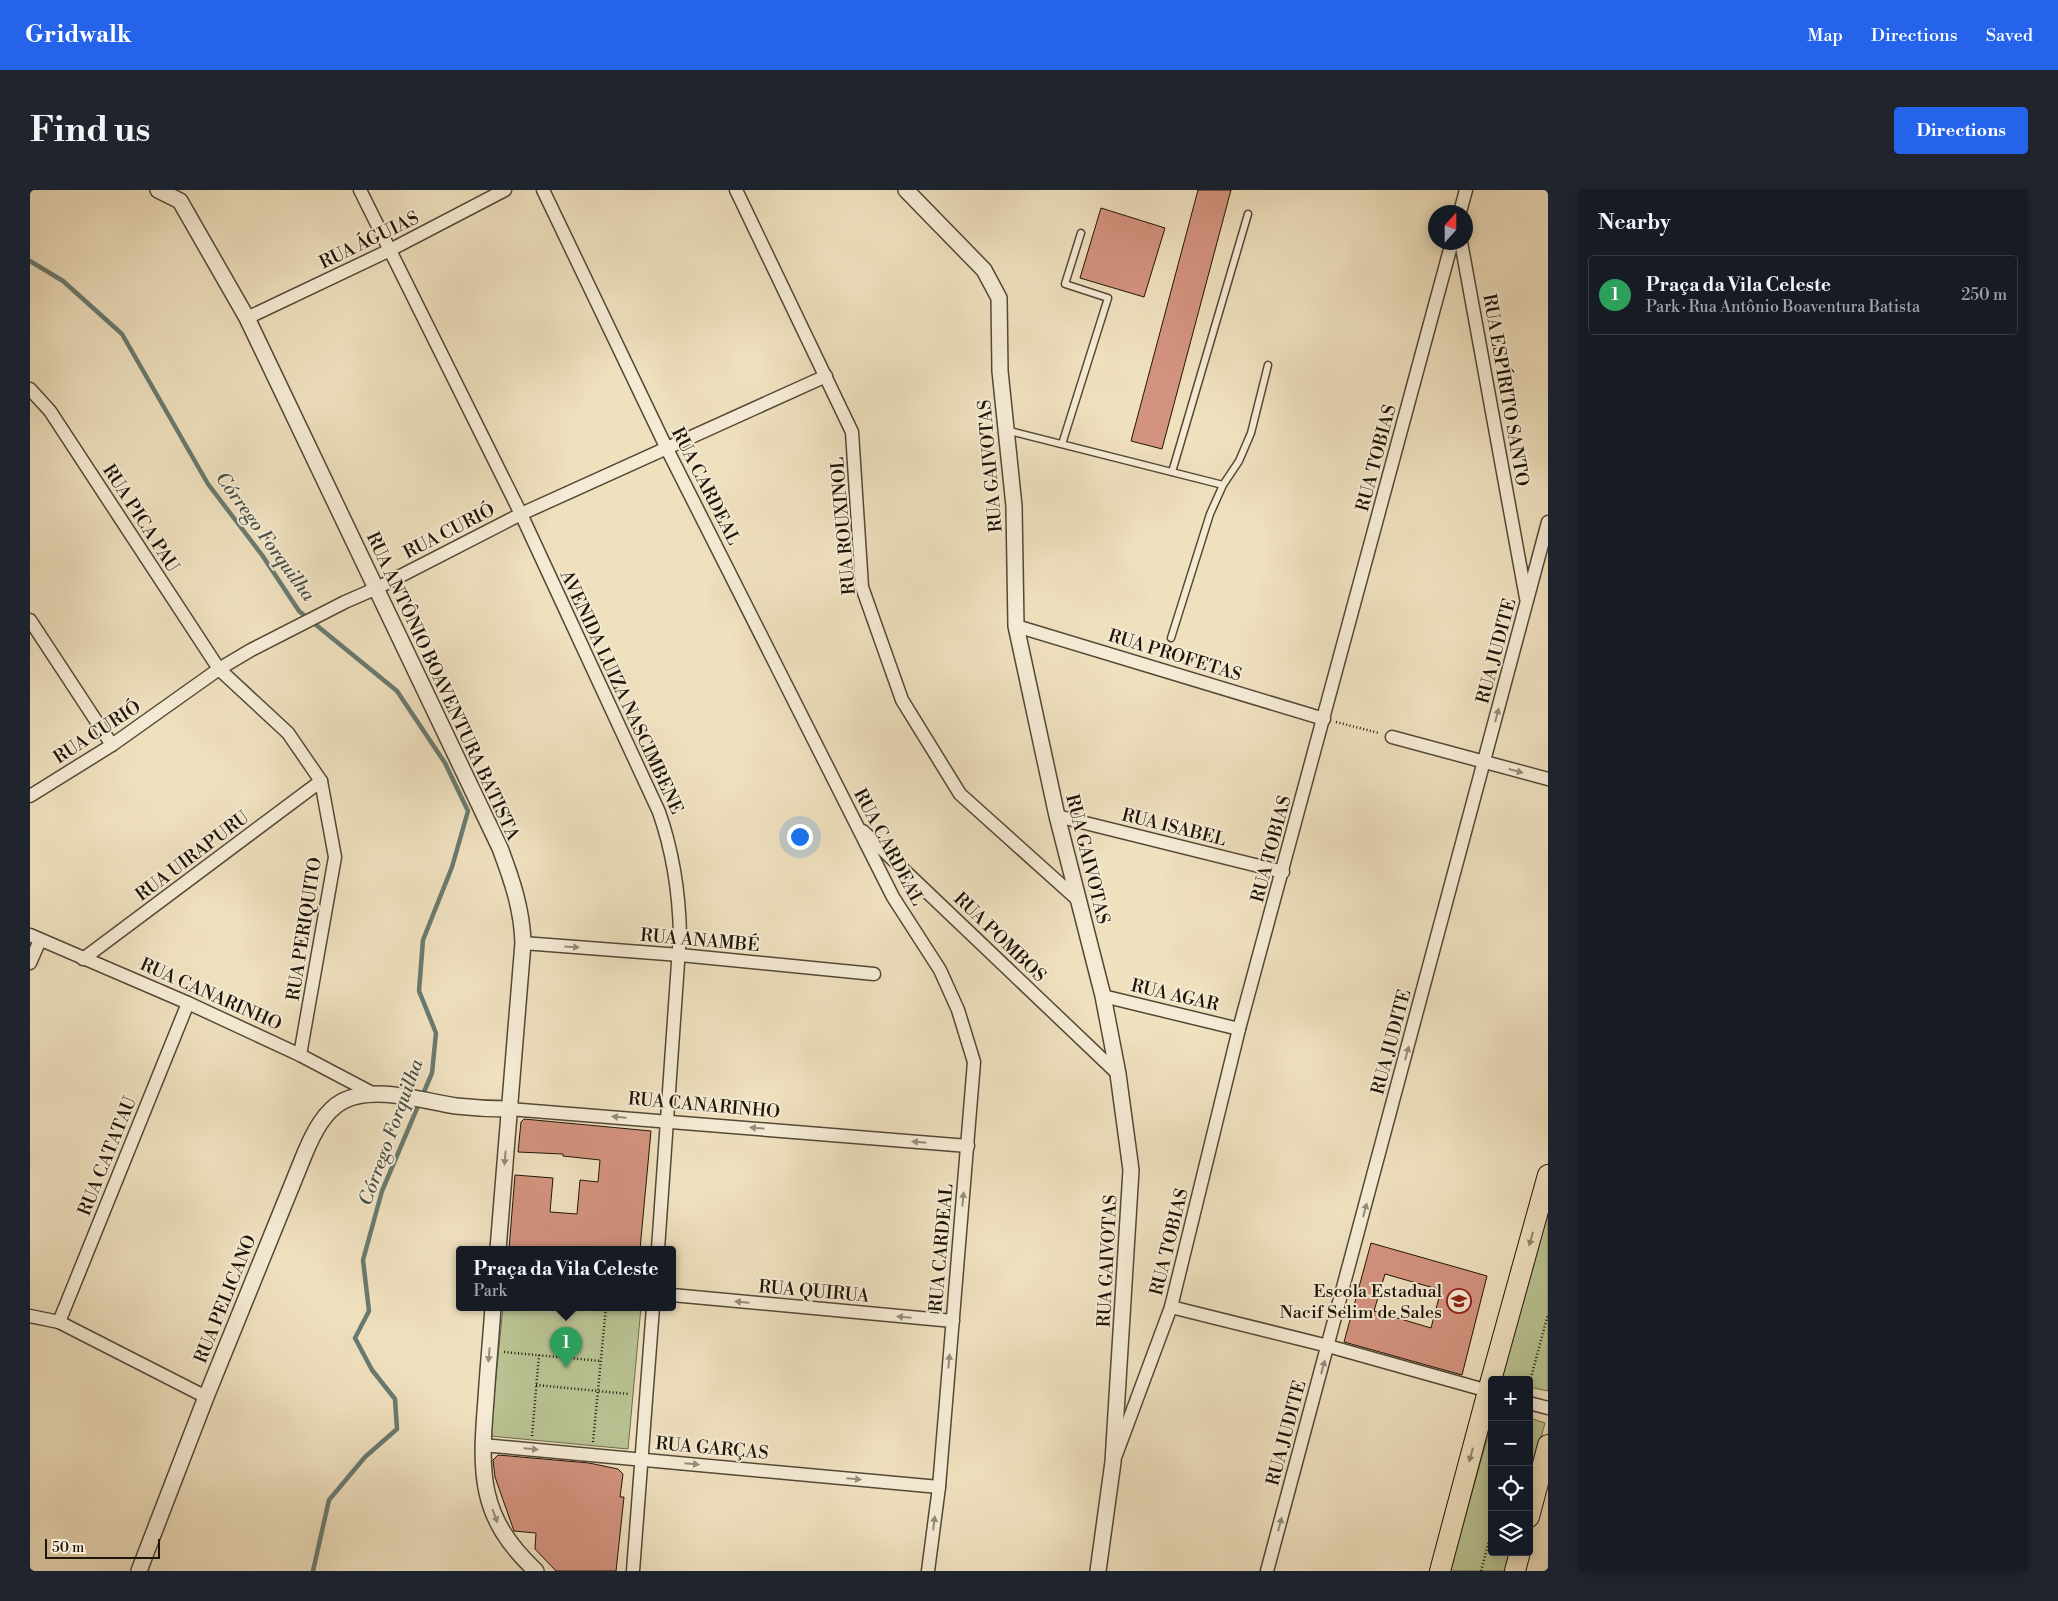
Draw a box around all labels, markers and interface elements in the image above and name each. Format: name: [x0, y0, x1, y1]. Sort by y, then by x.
text: Gridwalk: [25, 20, 132, 50]
text: Map: [1807, 24, 1843, 47]
text: Directions: [1871, 24, 1958, 47]
text: Saved: [1986, 24, 2033, 47]
button: Directions: [1894, 107, 2028, 154]
text: Find us: [30, 109, 150, 152]
north arrow: [1428, 205, 1473, 250]
street label: RUA ÁGUIAS: [316, 206, 423, 274]
text: Nearby: [1598, 210, 1671, 236]
text: Praça da Vila Celeste: [1646, 273, 1831, 297]
text: 1: [1611, 285, 1619, 305]
text: 250 m: [1961, 285, 2007, 305]
street label: RUA ESPÍRITO SANTO: [1477, 292, 1534, 488]
text: Park · Rua Antônio Boaventura Batista: [1646, 297, 1920, 317]
street label: RUA GAIVOTAS: [973, 399, 1008, 533]
street label: RUA TOBIAS: [1351, 402, 1402, 514]
street label: RUA CARDEAL: [666, 424, 745, 549]
street label: RUA ROUXINOL: [826, 456, 861, 596]
street label: RUA PICA PAU: [97, 460, 184, 577]
water label: Córrego Forquilha: [210, 467, 320, 606]
street label: RUA CURIÓ: [400, 499, 499, 564]
street label: RUA ANTÔNIO BOAVENTURA BATISTA: [361, 528, 525, 845]
street label: AVENIDA LUIZA NASCIMBENE: [554, 566, 688, 818]
street label: RUA JUDITE: [1471, 596, 1522, 706]
street label: RUA PROFETAS: [1105, 624, 1244, 687]
street label: RUA CURIÓ: [49, 696, 145, 769]
one-way arrow: [1493, 708, 1501, 723]
one-way arrow: [1509, 767, 1524, 775]
street label: RUA CARDEAL: [848, 785, 929, 910]
street label: RUA GAIVOTAS: [1060, 792, 1115, 926]
street label: RUA TOBIAS: [1246, 793, 1297, 905]
street label: RUA ISABEL: [1119, 803, 1229, 852]
street label: RUA UIRAPURU: [131, 806, 254, 907]
your location: [787, 824, 813, 850]
street label: RUA PERIQUITO: [282, 856, 327, 1003]
street label: RUA POMBOS: [949, 887, 1051, 987]
street label: RUA ANAMBÉ: [639, 924, 761, 957]
one-way arrow: [564, 943, 580, 951]
street label: RUA CANARINHO: [136, 953, 285, 1036]
street label: RUA AGAR: [1129, 974, 1222, 1017]
street label: RUA JUDITE: [1366, 987, 1417, 1097]
one-way arrow: [1403, 1046, 1411, 1061]
water label: Córrego Forquilha: [353, 1055, 429, 1209]
street label: RUA CANARINHO: [627, 1087, 781, 1124]
street label: RUA CATATAU: [73, 1093, 142, 1219]
one-way arrow: [611, 1113, 627, 1121]
one-way arrow: [749, 1124, 765, 1132]
one-way arrow: [911, 1138, 927, 1146]
one-way arrow: [501, 1150, 509, 1166]
street label: RUA CARDEAL: [924, 1183, 959, 1313]
street label: RUA TOBIAS: [1145, 1186, 1194, 1298]
one-way arrow: [959, 1191, 967, 1207]
street label: RUA GAIVOTAS: [1093, 1194, 1122, 1328]
one-way arrow: [1361, 1203, 1369, 1218]
street label: RUA PELICANO: [189, 1232, 262, 1367]
one-way arrow: [1526, 1232, 1534, 1247]
popup: [456, 1246, 676, 1311]
text: Praça da Vila Celeste: [474, 1257, 658, 1281]
street label: RUA QUIRUA: [758, 1275, 871, 1308]
place label: Escola Estadual Nacif Selim de Sales: [1280, 1280, 1443, 1324]
text: Park: [474, 1281, 507, 1301]
school or university icon: Escola Estadual Nacif Selim de Sales: [1446, 1288, 1472, 1314]
one-way arrow: [734, 1297, 750, 1305]
one-way arrow: [896, 1313, 912, 1321]
pin: 1: [550, 1327, 582, 1368]
one-way arrow: [485, 1348, 493, 1364]
one-way arrow: [946, 1353, 954, 1369]
one-way arrow: [1319, 1360, 1327, 1375]
map controls: [1488, 1376, 1533, 1556]
button: +: [1488, 1376, 1533, 1421]
street label: RUA JUDITE: [1261, 1378, 1312, 1488]
button: −: [1488, 1421, 1533, 1466]
street label: RUA GARÇAS: [654, 1432, 769, 1465]
one-way arrow: [523, 1445, 539, 1453]
one-way arrow: [1467, 1447, 1475, 1462]
one-way arrow: [685, 1460, 701, 1468]
button: locate: [1488, 1466, 1533, 1511]
one-way arrow: [846, 1475, 862, 1483]
one-way arrow: [491, 1509, 499, 1524]
button: layers: [1488, 1511, 1533, 1556]
one-way arrow: [930, 1514, 938, 1530]
one-way arrow: [1276, 1516, 1284, 1532]
scale bar: [45, 1536, 160, 1559]
text: 50 m: [52, 1539, 84, 1557]

